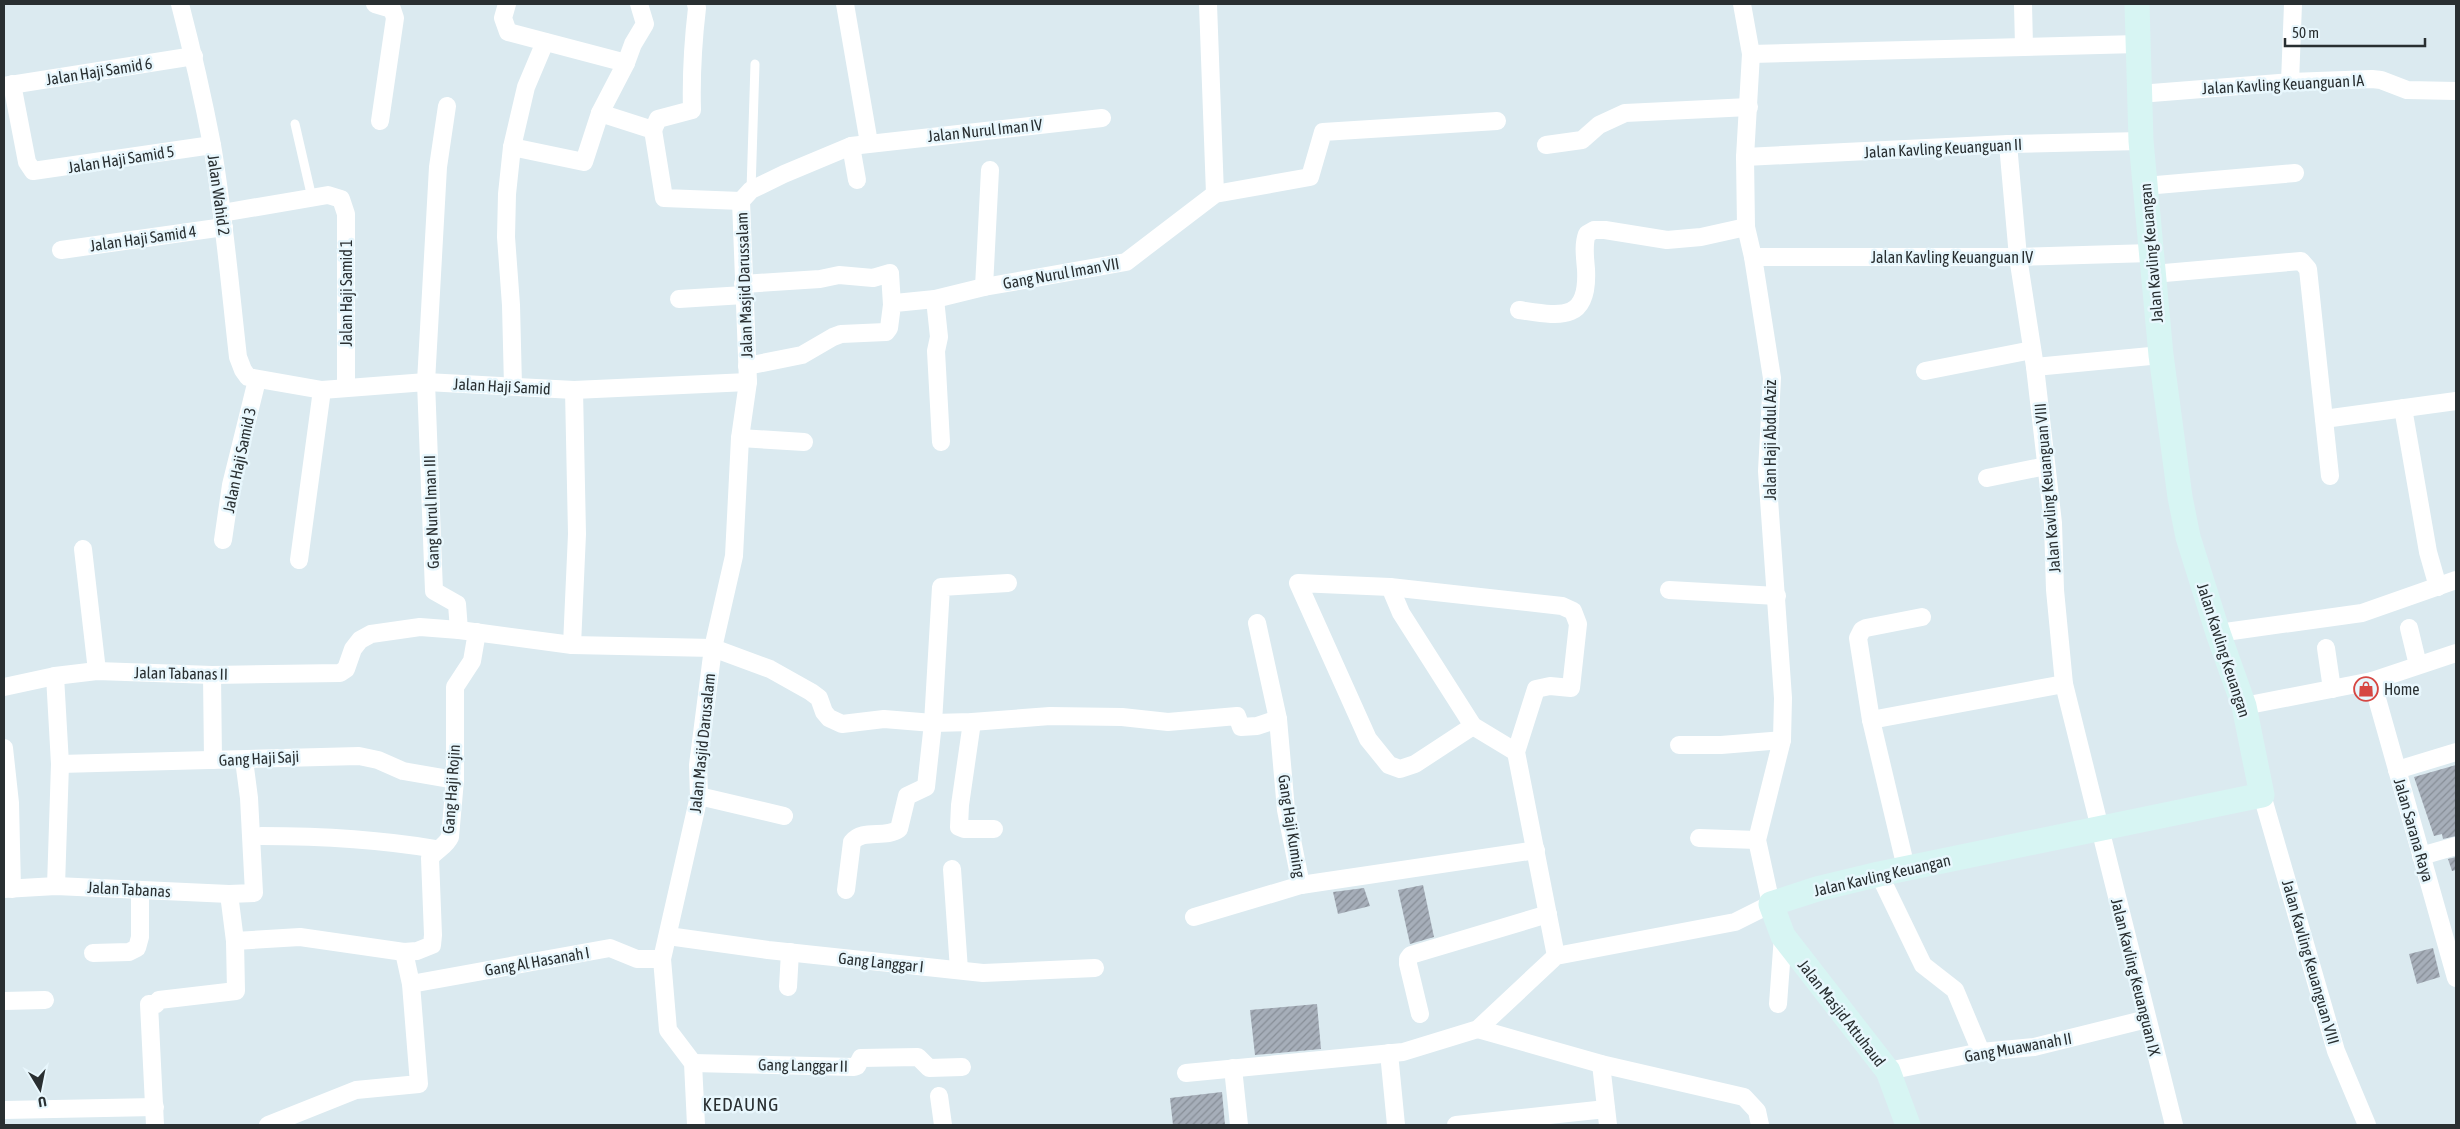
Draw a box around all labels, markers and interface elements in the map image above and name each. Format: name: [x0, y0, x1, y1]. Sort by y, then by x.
scale bar: [2285, 15, 2425, 47]
text: 50 m: [2292, 24, 2319, 41]
street label: Jalan Haji Samid 6: [45, 54, 153, 89]
street label: Jalan Kavling Keuanguan IA: [2202, 71, 2365, 98]
street label: Jalan Nurul Iman IV: [927, 115, 1043, 145]
street label: Jalan Kavling Keuanguan II: [1863, 135, 2023, 162]
street label: Jalan Haji Samid 5: [67, 142, 175, 177]
street label: Jalan Wahid 2: [204, 153, 234, 237]
street label: Jalan Kavling Keuangan: [2136, 182, 2167, 324]
street label: Jalan Masjid Darussalam: [732, 212, 757, 358]
street label: Jalan Haji Samid 4: [89, 222, 197, 255]
street label: Jalan Haji Samid 1: [337, 239, 356, 347]
street label: Jalan Kavling Keuanguan IV: [1871, 248, 2033, 267]
street label: Gang Nurul Iman VII: [1001, 254, 1121, 293]
street label: Jalan Haji Samid: [453, 374, 551, 399]
street label: Jalan Haji Abdul Aziz: [1761, 379, 1780, 500]
street label: Jalan Kavling Keuanguan VIII: [2031, 402, 2064, 574]
street label: Jalan Haji Samid 3: [219, 406, 260, 514]
street label: Gang Nurul Iman III: [420, 455, 443, 569]
street label: Jalan Kavling Keuangan: [2193, 581, 2254, 720]
street label: Jalan Tabanas II: [134, 663, 228, 683]
street label: Jalan Masjid Darusalam: [686, 672, 719, 814]
shop icon: Home: [2353, 676, 2379, 702]
place label: Home: [2384, 680, 2420, 698]
street label: Gang Haji Rojin: [439, 744, 464, 834]
street label: Gang Haji Saji: [218, 747, 300, 770]
street label: Gang Haji Kuming: [1274, 773, 1309, 879]
street label: Jalan Sarana Raya: [2390, 776, 2437, 884]
street label: Jalan Kavling Keuangan: [1812, 850, 1952, 900]
street label: Jalan Tabanas: [87, 878, 171, 900]
street label: Jalan Kavling Keuanguan VIII: [2278, 878, 2343, 1047]
street label: Jalan Kavling Keuanguan IX: [2107, 896, 2164, 1059]
street label: Gang Al Hasanah I: [483, 943, 591, 980]
street label: Gang Langgar I: [837, 949, 925, 976]
street label: Jalan Masjid Attuhaud: [1794, 956, 1889, 1071]
street label: Gang Muawanah II: [1963, 1029, 2073, 1066]
street label: Gang Langgar II: [758, 1055, 848, 1076]
north arrow: [15, 1064, 65, 1114]
text: U: [37, 1093, 48, 1110]
district label: KEDAUNG: [703, 1093, 779, 1115]

